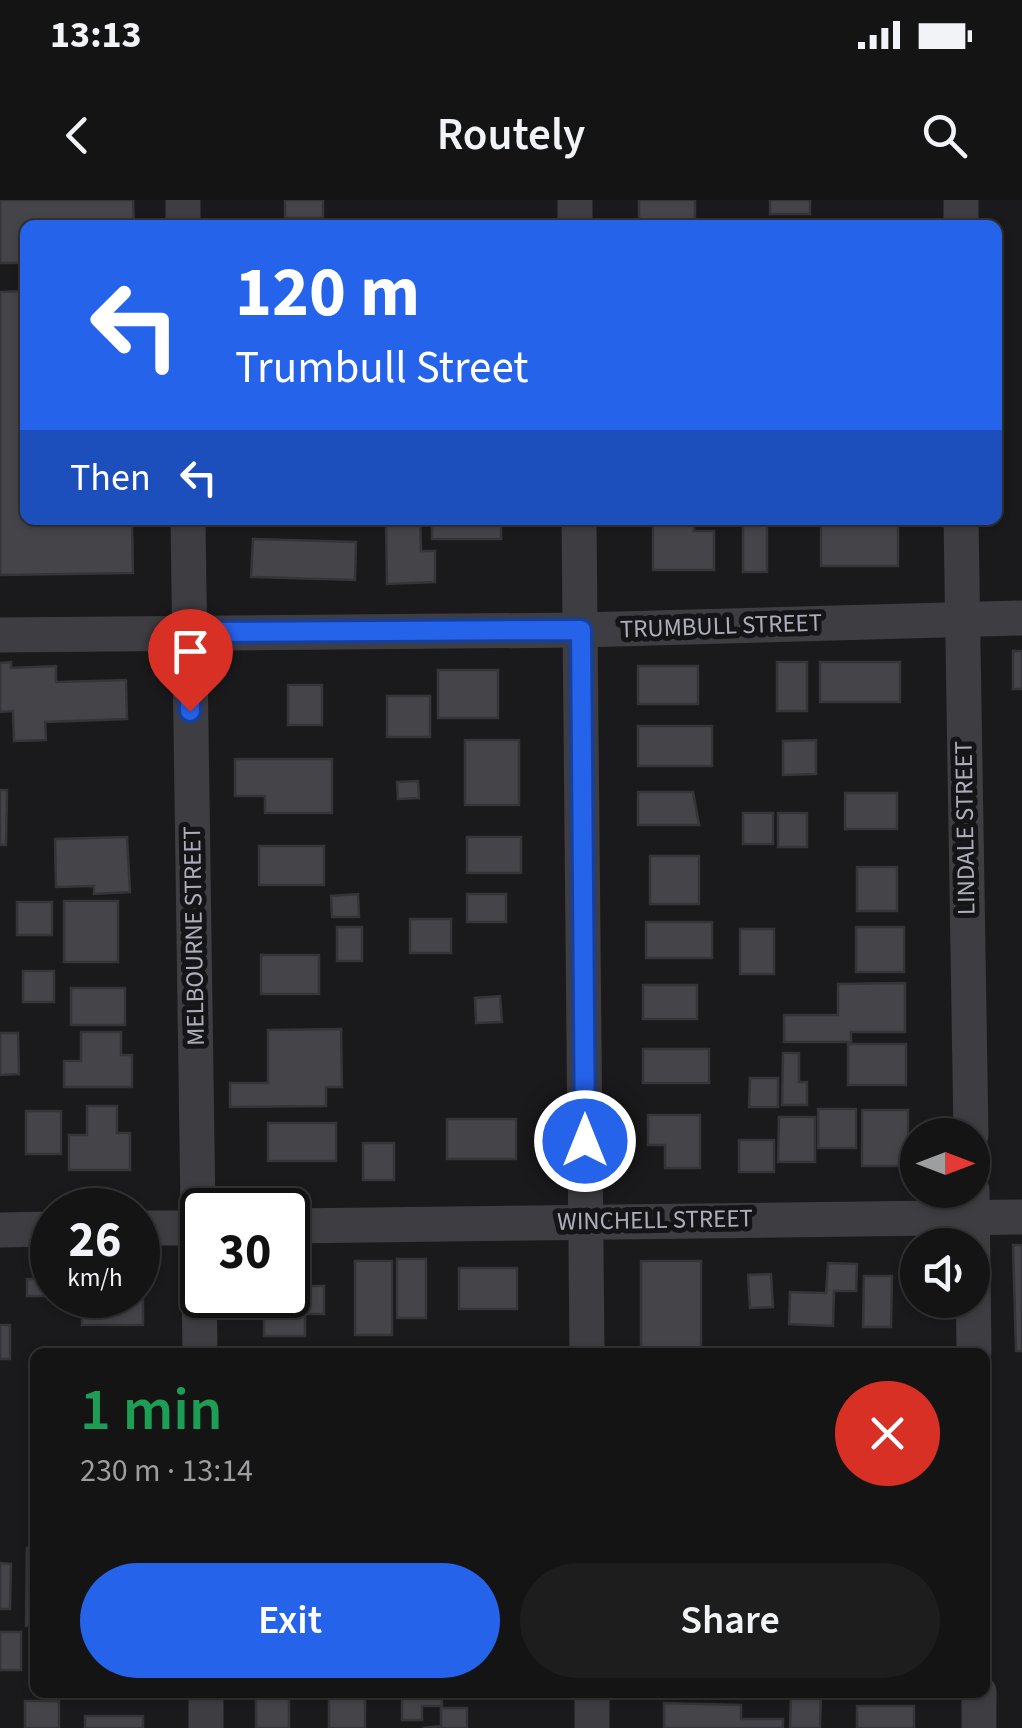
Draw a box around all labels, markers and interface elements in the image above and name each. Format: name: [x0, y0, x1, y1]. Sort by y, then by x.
text: 13:13: [50, 8, 142, 62]
text: Routely: [437, 103, 585, 167]
icon: back: [50, 108, 105, 163]
icon: search: [917, 108, 972, 163]
text: 120 m: [235, 243, 420, 343]
icon: left: [70, 260, 200, 390]
text: Trumbull Street: [235, 336, 529, 400]
icon: left: [171, 450, 226, 505]
text: Then: [70, 451, 151, 505]
street label: TRUMBULL STREET: [619, 604, 823, 648]
pin: [148, 609, 233, 712]
icon: arrive: [163, 624, 218, 679]
street label: LINDALE STREET: [945, 741, 985, 915]
street label: MELBOURNE STREET: [174, 826, 214, 1046]
position arrow: [533, 1089, 637, 1193]
north arrow: [900, 1118, 990, 1208]
map controls: [900, 1118, 990, 1318]
speed limit sign: 30: [180, 1188, 310, 1318]
street label: WINCHELL STREET: [557, 1200, 753, 1240]
text: 26: [69, 1205, 121, 1276]
button: sound: [900, 1228, 990, 1318]
text: km/h: [67, 1260, 123, 1296]
text: 1 min: [80, 1368, 223, 1453]
button: close: [835, 1381, 940, 1486]
text: 230 m · 13:14: [80, 1448, 253, 1494]
button: Exit: [80, 1563, 500, 1678]
button: Share: [520, 1563, 940, 1678]

